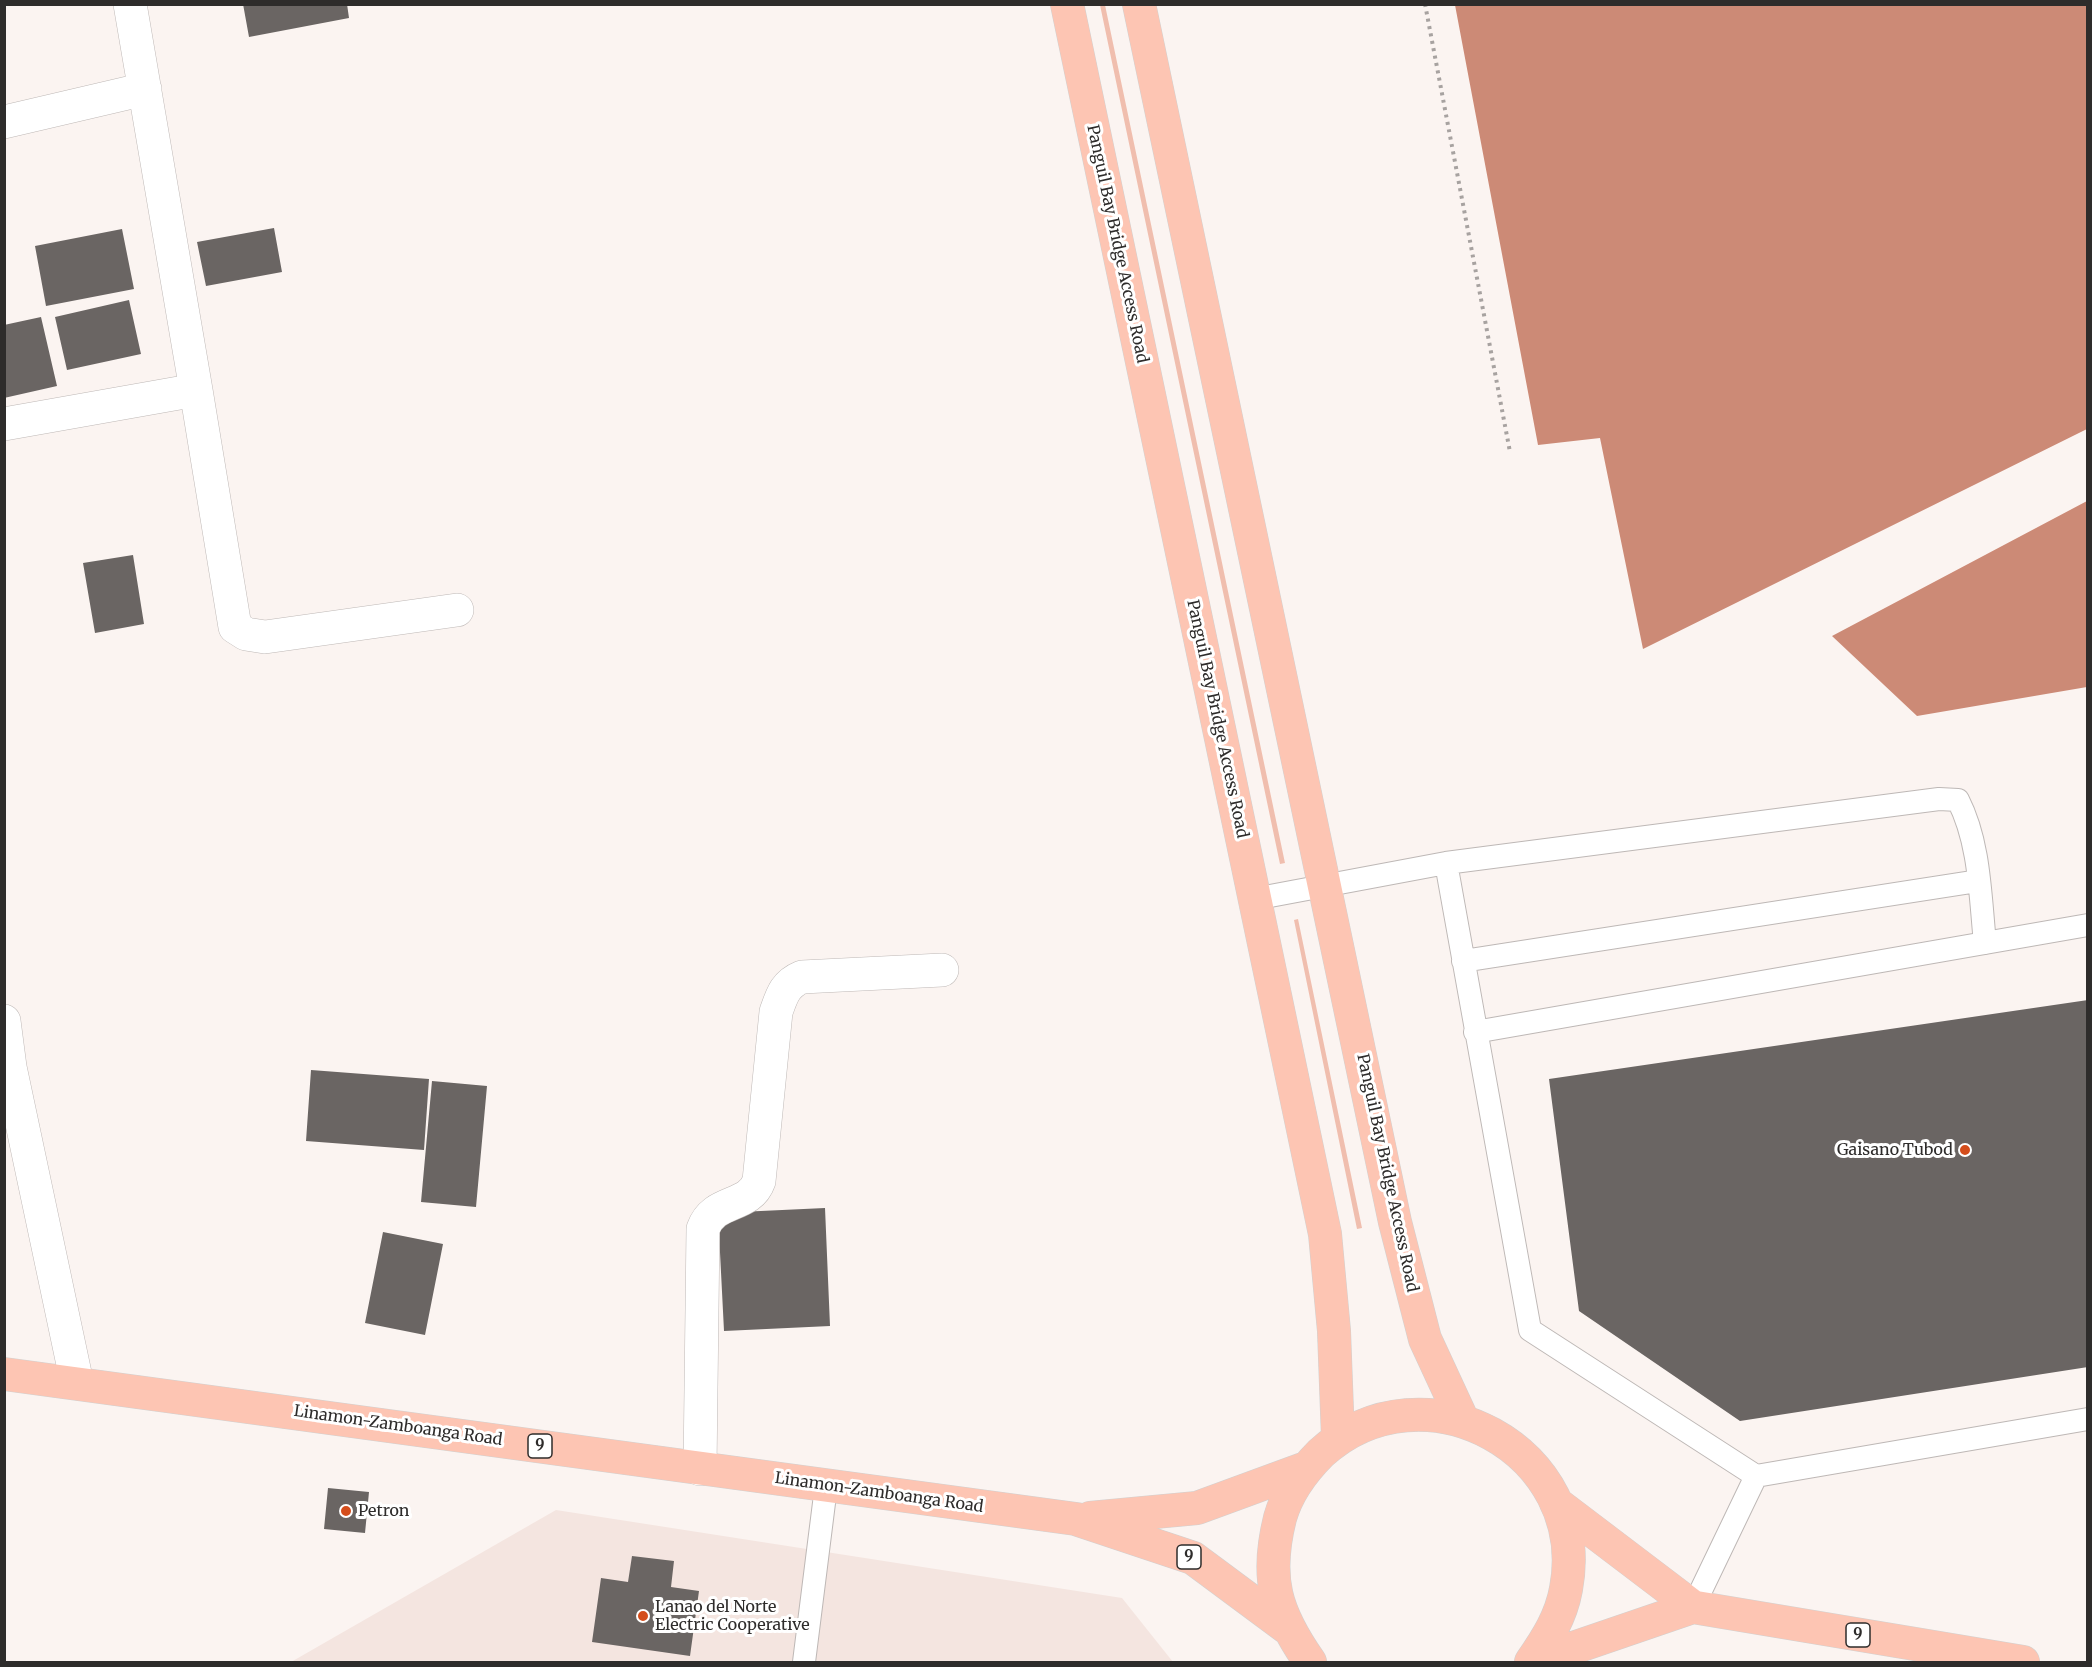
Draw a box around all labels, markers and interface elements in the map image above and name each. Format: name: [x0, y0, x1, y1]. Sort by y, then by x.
street label: Panguil Bay Bridge Access Road: [1082, 123, 1152, 365]
street label: Panguil Bay Bridge Access Road: [1182, 598, 1252, 840]
street label: Panguil Bay Bridge Access Road: [1352, 1052, 1422, 1294]
place label: Gaisano Tubod: [1837, 1140, 1953, 1160]
marker: Gaisano Tubod: [1958, 1143, 1972, 1157]
street label: Linamon-Zamboanga Road: [292, 1402, 504, 1450]
road number: 9: [528, 1434, 552, 1458]
street label: Linamon-Zamboanga Road: [773, 1469, 985, 1517]
place label: Petron: [358, 1501, 409, 1521]
marker: Petron: [339, 1504, 353, 1518]
road number: 9: [1177, 1545, 1201, 1569]
place label: Lanao del Norte Electric Cooperative: [655, 1597, 810, 1635]
marker: Lanao del Norte Electric Cooperative: [636, 1609, 650, 1623]
road number: 9: [1846, 1623, 1870, 1647]

